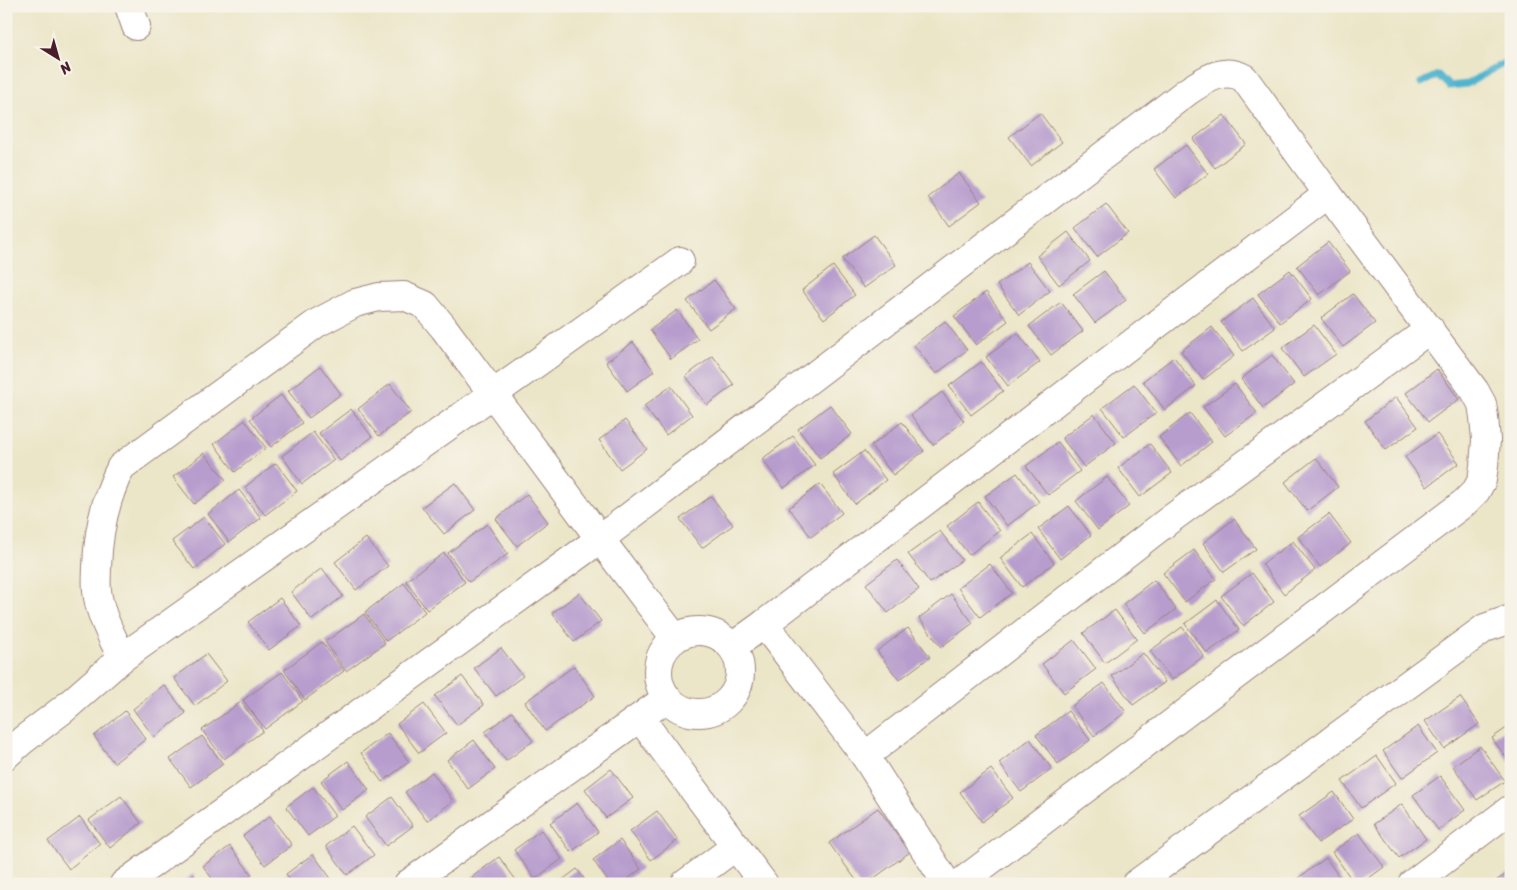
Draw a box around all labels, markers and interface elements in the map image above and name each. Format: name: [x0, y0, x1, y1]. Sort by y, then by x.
north arrow: [32, 32, 82, 82]
text: N: [54, 54, 78, 81]

